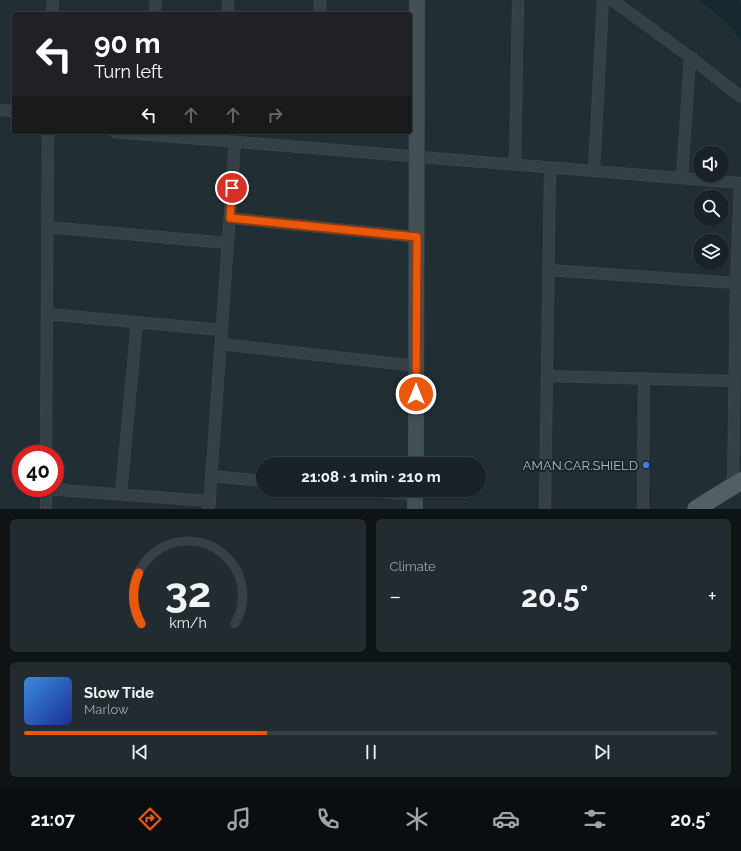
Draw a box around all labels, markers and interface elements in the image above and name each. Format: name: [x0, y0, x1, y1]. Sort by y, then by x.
text: 90 m: [94, 27, 160, 60]
icon: left: [28, 28, 80, 80]
text: Turn left: [94, 61, 163, 82]
icon: left: [138, 104, 160, 126]
icon: ahead: [180, 104, 202, 126]
icon: ahead: [222, 104, 244, 126]
icon: right: [264, 104, 286, 126]
map controls: [693, 146, 729, 270]
button: sound: [693, 146, 729, 182]
pin: [215, 171, 249, 205]
icon: arrive: [221, 177, 243, 199]
button: search: [693, 190, 729, 226]
button: layers: [693, 234, 729, 270]
position arrow: [395, 373, 437, 415]
speed limit sign: 40: [12, 445, 64, 497]
place label: AMAN.CAR.SHIELD: [523, 458, 638, 473]
marker: AMAN.CAR.SHIELD: [641, 460, 651, 470]
text: 21:08 · 1 min · 210 m: [301, 468, 441, 486]
text: Climate: [390, 559, 436, 574]
text: 32: [164, 567, 211, 616]
text: 20.5°: [521, 579, 588, 614]
text: −: [390, 583, 401, 609]
text: +: [708, 583, 717, 609]
text: km/h: [169, 614, 207, 630]
text: Slow Tide: [84, 684, 154, 702]
text: Marlow: [84, 702, 129, 717]
icon: previous: [129, 741, 151, 763]
icon: pause: [360, 741, 382, 763]
icon: next: [591, 741, 613, 763]
icon: directions: [136, 805, 164, 833]
icon: music: [225, 805, 253, 833]
icon: phone: [314, 805, 342, 833]
icon: climate: [403, 805, 431, 833]
icon: car: [492, 805, 520, 833]
icon: filters: [581, 805, 609, 833]
text: 21:07: [31, 809, 75, 830]
text: 20.5°: [670, 809, 711, 830]

